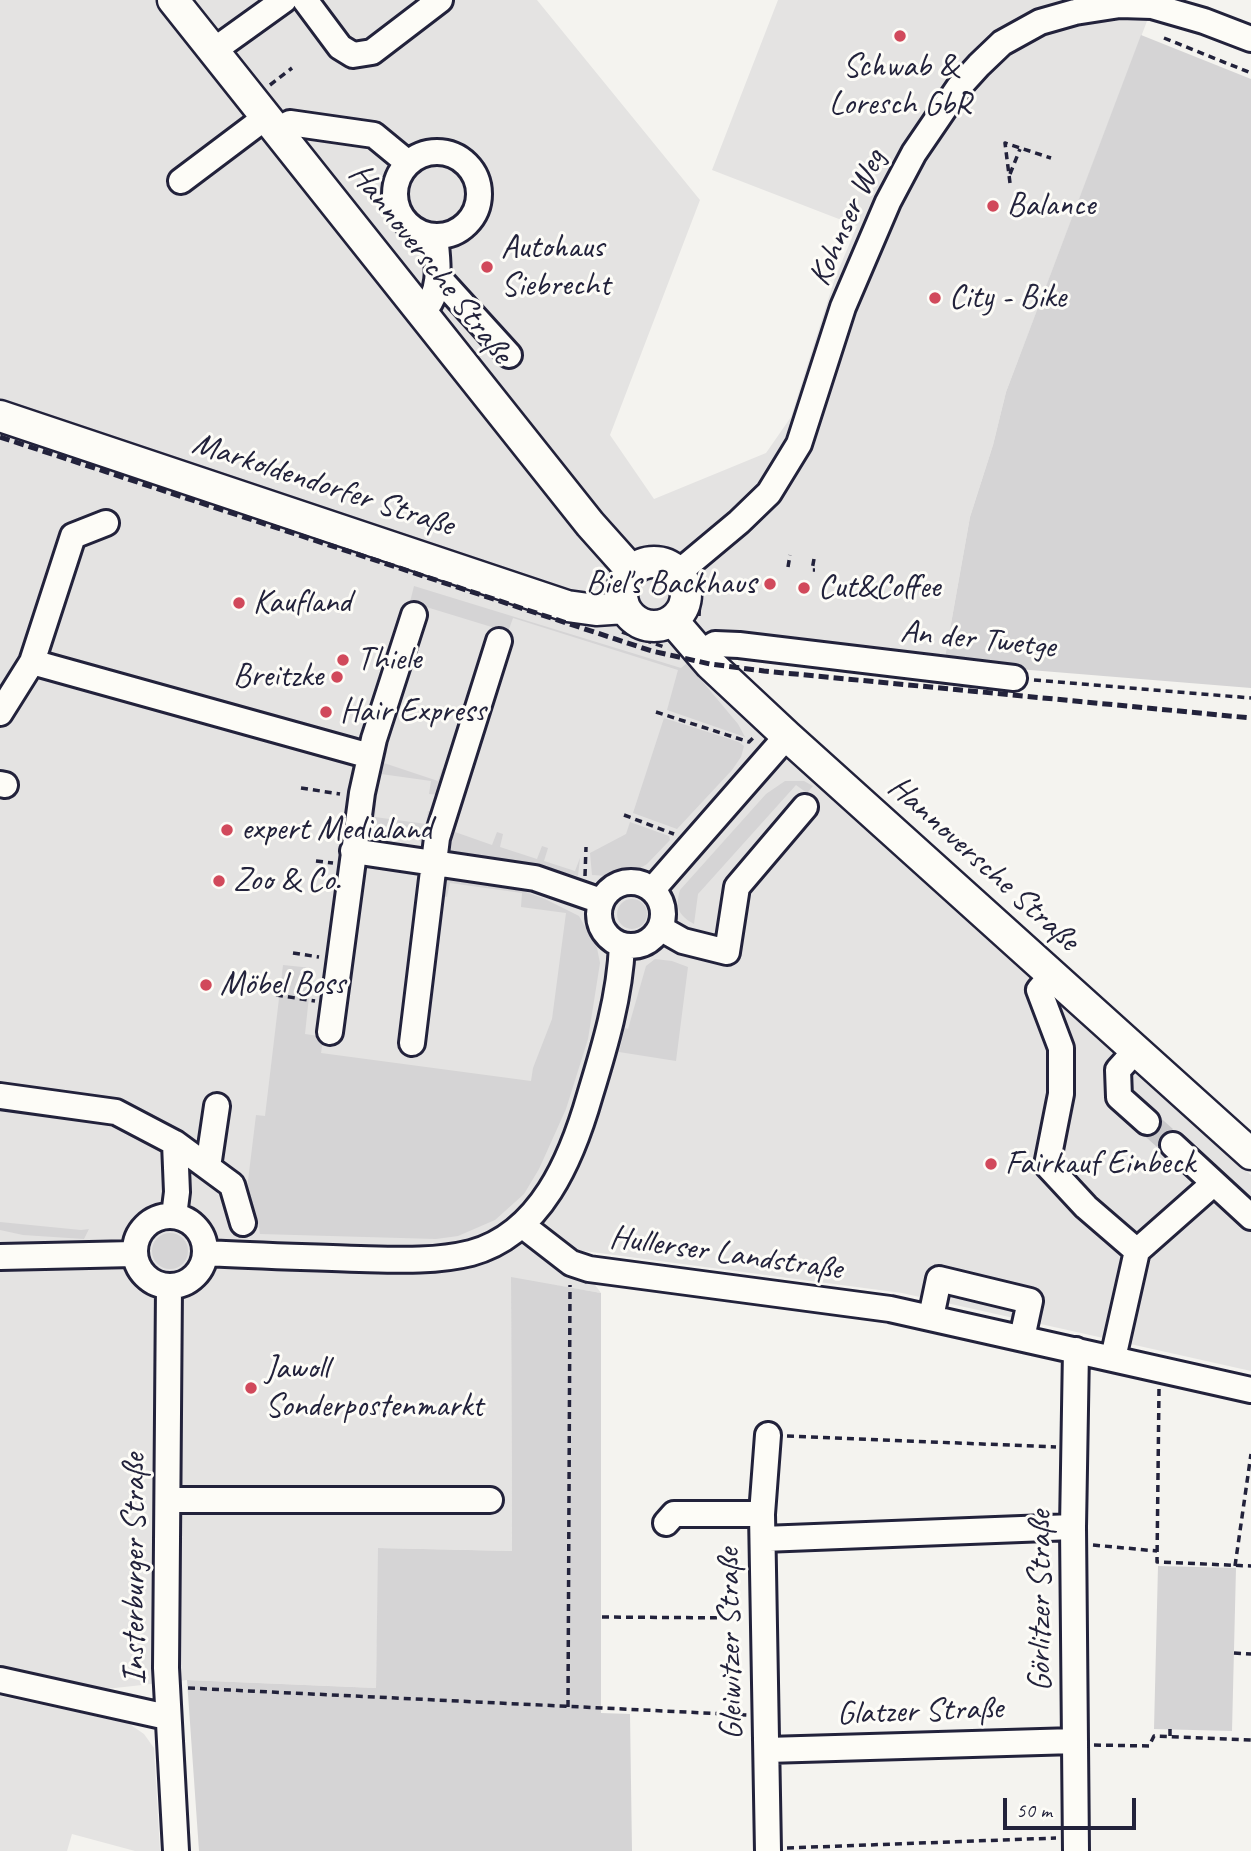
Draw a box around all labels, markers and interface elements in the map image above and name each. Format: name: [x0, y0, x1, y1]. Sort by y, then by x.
marker: Schwab & Loresch GbR: [892, 28, 908, 44]
place label: Schwab & Loresch GbR: [829, 47, 971, 125]
street label: Kohnser Weg: [800, 144, 896, 292]
street label: Hannoversche Straße: [340, 156, 520, 372]
place label: Balance: [1007, 186, 1095, 226]
marker: Balance: [985, 198, 1001, 214]
place label: Autohaus Siebrecht: [501, 228, 610, 306]
marker: Autohaus Siebrecht: [479, 259, 495, 275]
place label: City - Bike: [949, 278, 1066, 318]
marker: City - Bike: [927, 290, 943, 306]
street label: Markoldendorfer Straße: [187, 424, 459, 546]
place label: Biel's Backhaus: [586, 564, 756, 604]
place label: Cut&Coffee: [818, 568, 940, 608]
marker: Biel's Backhaus: [762, 576, 778, 592]
marker: Cut&Coffee: [796, 580, 812, 596]
place label: Kaufland: [253, 583, 351, 623]
marker: Kaufland: [231, 595, 247, 611]
street label: An der Twetge: [899, 612, 1057, 668]
place label: Thiele: [357, 640, 421, 680]
marker: Thiele: [335, 652, 351, 668]
place label: Breitzke: [233, 657, 323, 697]
marker: Breitzke: [329, 669, 345, 685]
place label: Hair Express: [340, 692, 486, 732]
marker: Hair Express: [318, 704, 334, 720]
street label: Hannoversche Straße: [879, 768, 1087, 960]
place label: expert Medialand: [241, 810, 432, 850]
marker: expert Medialand: [219, 822, 235, 838]
place label: Zoo & Co.: [233, 861, 341, 901]
marker: Zoo & Co.: [211, 873, 227, 889]
place label: Möbel Boss: [220, 965, 345, 1005]
marker: Möbel Boss: [198, 977, 214, 993]
place label: Fairkauf Einbeck: [1005, 1144, 1195, 1184]
marker: Fairkauf Einbeck: [983, 1156, 999, 1172]
street label: Hullerser Landstraße: [607, 1218, 845, 1290]
place label: Jawoll Sonderpostenmarkt: [265, 1349, 483, 1427]
marker: Jawoll Sonderpostenmarkt: [243, 1380, 259, 1396]
street label: Insterburger Straße: [115, 1453, 155, 1685]
street label: Görlitzer Straße: [1021, 1510, 1061, 1692]
street label: Gleiwitzer Straße: [710, 1548, 752, 1740]
street label: Glatzer Straße: [836, 1689, 1004, 1735]
scale bar: [1006, 1784, 1139, 1828]
text: 50 m: [1016, 1797, 1052, 1823]

